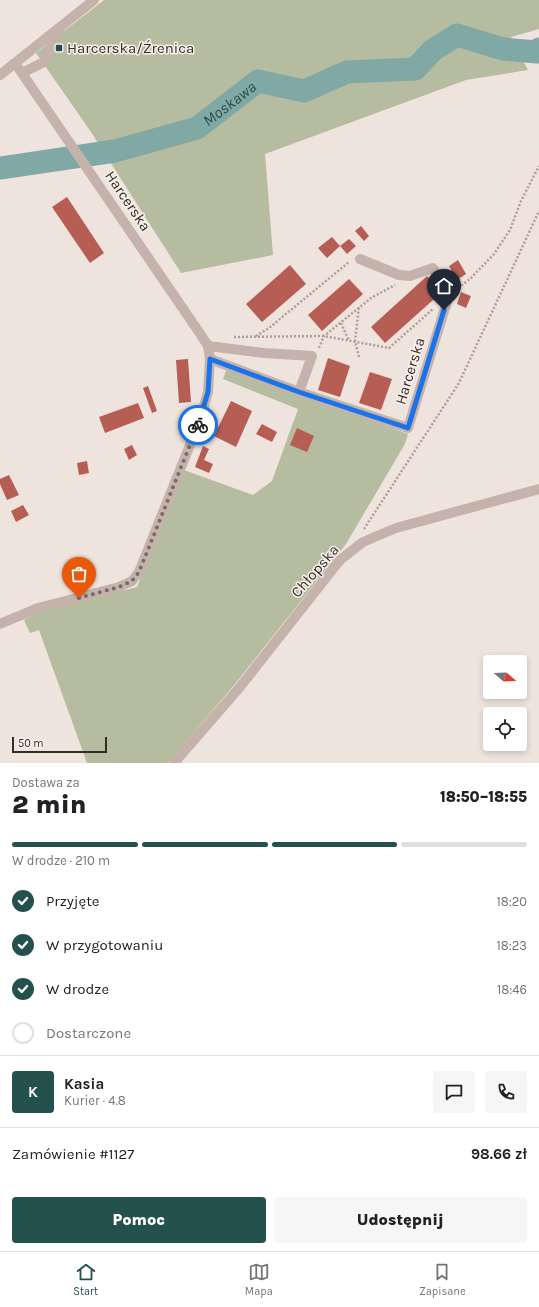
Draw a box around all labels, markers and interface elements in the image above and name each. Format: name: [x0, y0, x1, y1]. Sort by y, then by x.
place label: Harcerska/Źrenica: [67, 39, 194, 57]
marker: Harcerska/Źrenica: [54, 43, 64, 53]
water label: Moskawa: [199, 77, 260, 130]
street label: Harcerska: [101, 167, 155, 235]
pin: [427, 269, 461, 310]
icon: home: [433, 275, 455, 297]
street label: Harcerska: [391, 335, 429, 407]
courier: [178, 405, 218, 445]
icon: bike: [187, 414, 209, 436]
street label: Chłopska: [287, 541, 343, 601]
pin: [62, 557, 96, 598]
icon: bag: [68, 563, 90, 585]
north arrow: [483, 655, 527, 699]
map controls: [483, 655, 527, 751]
button: locate: [483, 707, 527, 751]
scale bar: [12, 735, 107, 754]
text: 50 m: [18, 737, 44, 750]
text: Dostawa za: [12, 775, 80, 790]
text: 18:50–18:55: [440, 788, 527, 806]
text: 2 min: [12, 789, 87, 820]
text: W drodze · 210 m: [12, 853, 110, 868]
icon: check: [12, 890, 34, 912]
text: Przyjęte: [46, 892, 100, 910]
text: 18:20: [496, 894, 527, 909]
icon: check: [12, 934, 34, 956]
text: W przygotowaniu: [46, 936, 163, 954]
text: 18:23: [497, 938, 527, 953]
icon: check: [12, 978, 34, 1000]
text: W drodze: [46, 980, 109, 998]
text: 18:46: [497, 982, 527, 997]
text: Dostarczone: [46, 1024, 131, 1042]
button: chat: [433, 1071, 475, 1113]
button: phone: [485, 1071, 527, 1113]
text: Kasia: [64, 1075, 104, 1093]
text: K: [28, 1083, 38, 1101]
text: Kurier · 4.8: [64, 1093, 126, 1108]
text: Zamówienie #1127: [12, 1145, 134, 1163]
text: 98.66 zł: [471, 1145, 527, 1163]
button: Pomoc: [12, 1197, 266, 1243]
button: Udostępnij: [274, 1197, 527, 1243]
tab: Start: [73, 1261, 98, 1298]
tab: Mapa: [245, 1261, 273, 1298]
tab: Zapisane: [419, 1261, 466, 1298]

